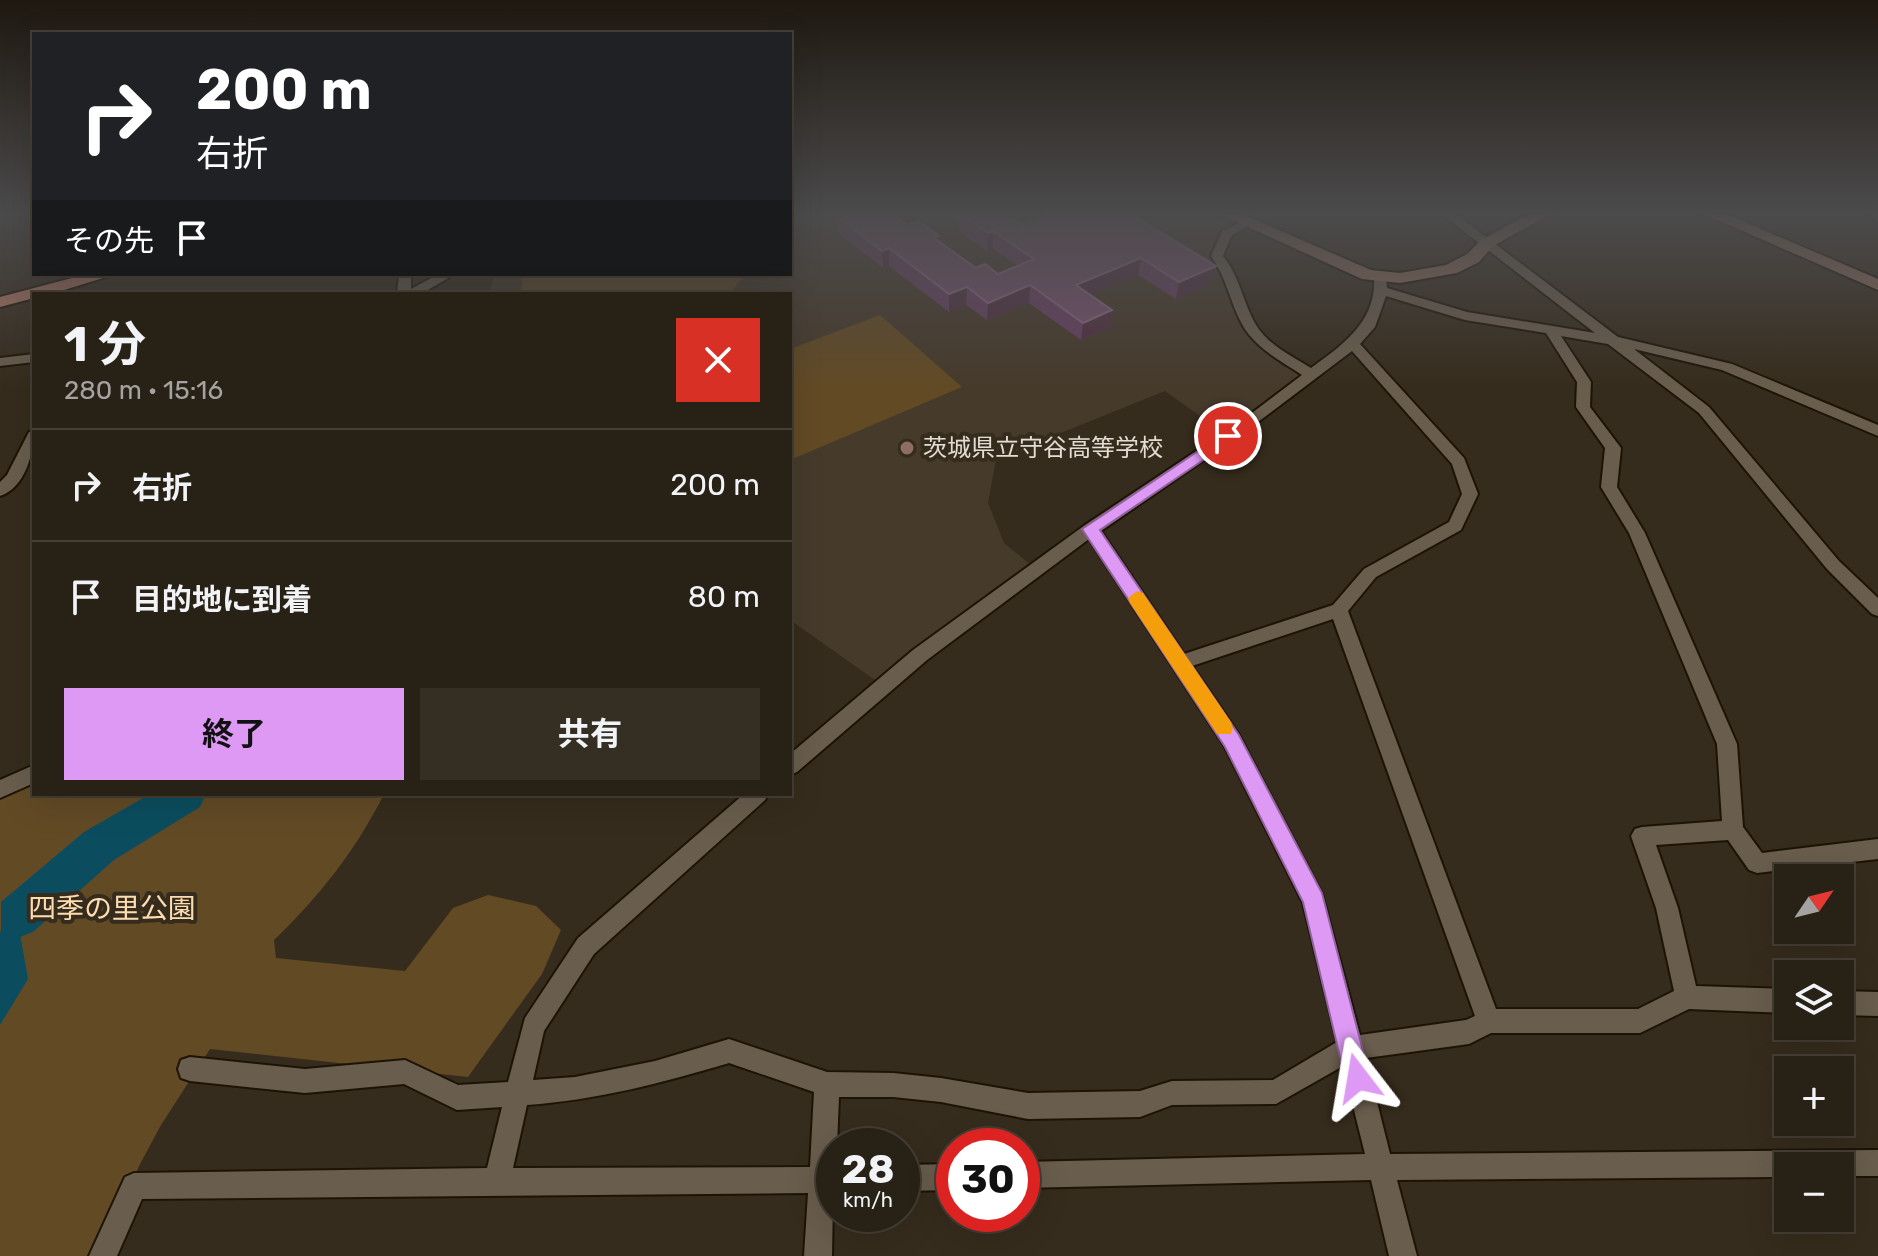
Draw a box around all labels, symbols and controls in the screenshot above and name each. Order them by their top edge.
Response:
text: 200 m [196,57,372,123]
icon: right [64,64,168,168]
text: 右折 [196,132,268,175]
icon: arrive [170,216,214,260]
text: その先 [64,223,154,259]
text: 1 分 [64,316,146,373]
button: close [676,318,760,402]
text: 280 m · 15:16 [64,375,223,406]
pin [1194,402,1262,470]
icon: arrive [1206,414,1250,458]
place label: 茨城県立守谷高等学校 [923,434,1163,462]
marker: 茨城県立守谷高等学校 [898,439,916,457]
icon: right [64,463,108,507]
text: 200 m [670,467,760,503]
text: 右折 [132,470,192,506]
icon: arrive [64,575,108,619]
text: 80 m [688,579,760,615]
text: 目的地に到着 [132,582,312,618]
button: 終了 [64,688,404,780]
button: 共有 [420,688,760,780]
north arrow [1774,864,1854,944]
map controls [1774,864,1854,1232]
park label: 四季の里公園 [28,892,196,925]
button: layers [1774,960,1854,1040]
position arrow [1316,1036,1400,1120]
button: + [1774,1056,1854,1136]
speed limit sign: 30 [936,1128,1040,1232]
text: 28 [841,1146,895,1193]
button: − [1774,1152,1854,1232]
text: km/h [843,1188,893,1212]

